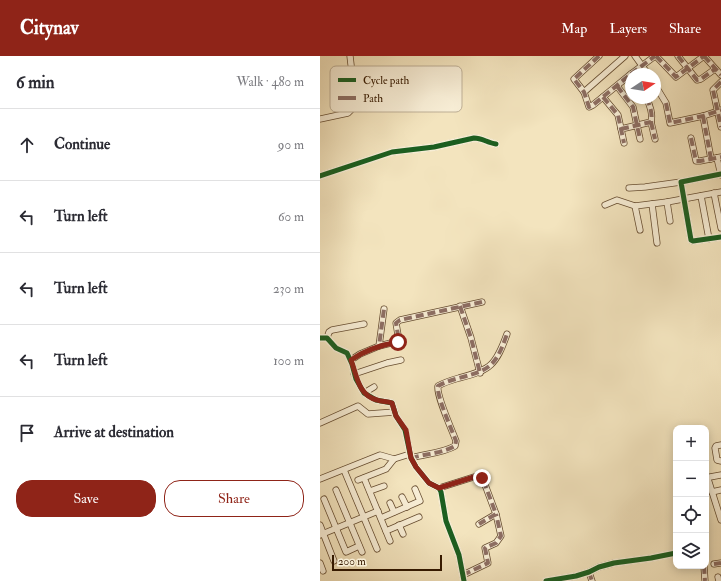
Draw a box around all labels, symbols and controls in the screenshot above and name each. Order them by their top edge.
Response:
text: Citynav [20,16,79,40]
text: Map [561,20,587,37]
text: Layers [609,20,647,37]
text: Share [669,20,701,37]
legend [330,66,462,112]
north arrow [625,68,661,104]
text: 6 min [16,72,55,93]
text: Walk · 480 m [236,74,304,90]
text: Cycle path [363,74,409,88]
text: Path [363,92,383,105]
icon: ahead [16,134,38,156]
text: Continue [54,135,110,154]
text: 90 m [278,137,304,153]
icon: left [16,206,38,228]
text: Turn left [54,207,108,226]
text: 60 m [278,209,304,225]
icon: left [16,278,38,300]
text: Turn left [54,279,108,298]
text: 230 m [273,281,304,297]
route start [389,333,407,351]
icon: left [16,350,38,372]
text: Turn left [54,351,108,370]
text: 100 m [273,353,304,369]
icon: arrive [16,422,38,444]
text: Arrive at destination [54,423,174,442]
map controls [673,425,709,569]
button: + [673,425,709,461]
button: − [673,461,709,497]
route end [473,469,491,487]
button: Save [16,480,156,517]
button: Share [164,480,304,517]
button: locate [673,497,709,533]
button: layers [673,533,709,569]
scale bar [332,553,442,572]
text: 200 m [338,555,366,568]

